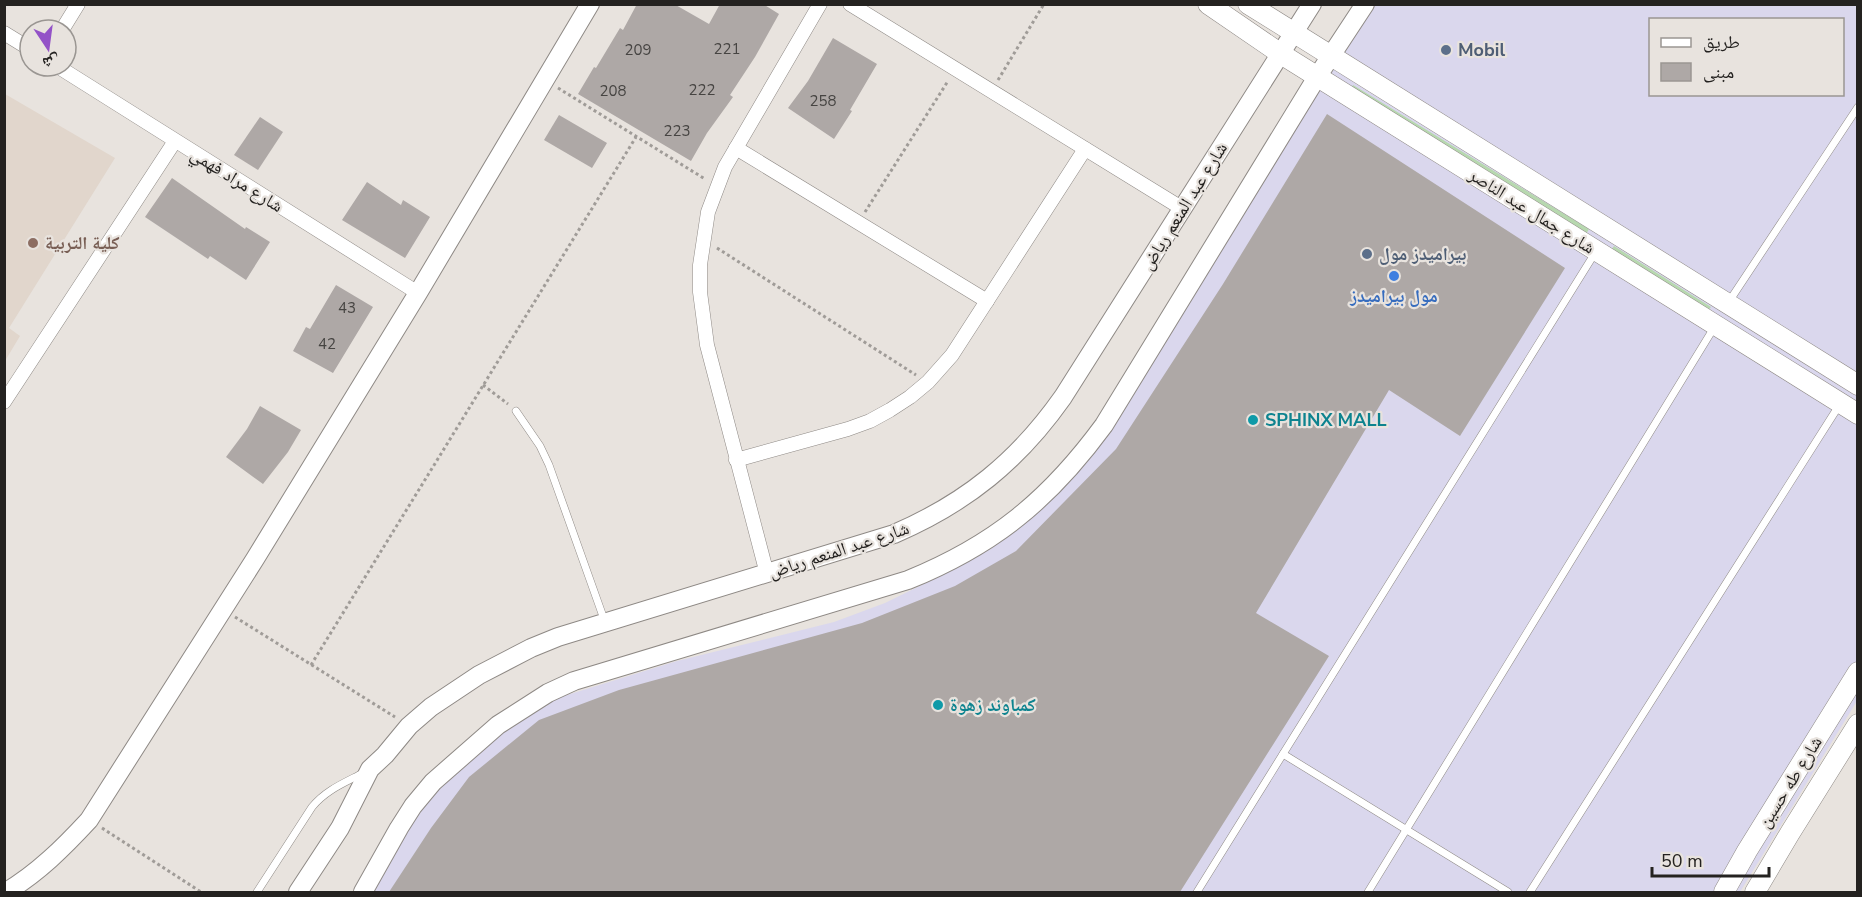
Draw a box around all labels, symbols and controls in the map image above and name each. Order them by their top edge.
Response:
north arrow [18,18,78,78]
legend [1649,18,1844,96]
text: طريق [1703,30,1740,54]
place label: Mobil [1458,38,1505,62]
house number: 221 [713,39,741,59]
house number: 209 [624,40,652,60]
marker: Mobil [1439,43,1453,57]
text: ش [40,49,62,74]
text: مبنى [1703,60,1734,84]
house number: 222 [688,80,716,100]
house number: 208 [599,81,627,101]
house number: 258 [809,91,837,111]
house number: 223 [663,121,691,141]
street label: شارع عبد المنعم رياض [1135,138,1233,274]
street label: شارع مراد فهمي [185,142,288,220]
street label: شارع جمال عبد الناصر [1464,162,1600,259]
place label: كلية التربية [45,231,120,255]
marker: كلية التربية [26,236,40,250]
place label: بيراميدز مول [1379,242,1466,266]
marker: بيراميدز مول [1360,247,1374,261]
marker: مول بيراميدز [1387,269,1401,283]
place label: مول بيراميدز [1349,284,1438,308]
house number: 43 [338,298,356,318]
house number: 42 [318,334,336,354]
place label: SPHINX MALL [1265,408,1387,432]
marker: SPHINX MALL [1246,413,1260,427]
street label: شارع عبد المنعم رياض [766,516,912,584]
place label: كمباوند زهوة [950,693,1036,717]
marker: كمباوند زهوة [931,698,945,712]
street label: شارع طه حسين [1752,732,1828,832]
scale bar [1652,840,1769,878]
text: 50 m [1661,849,1703,873]

